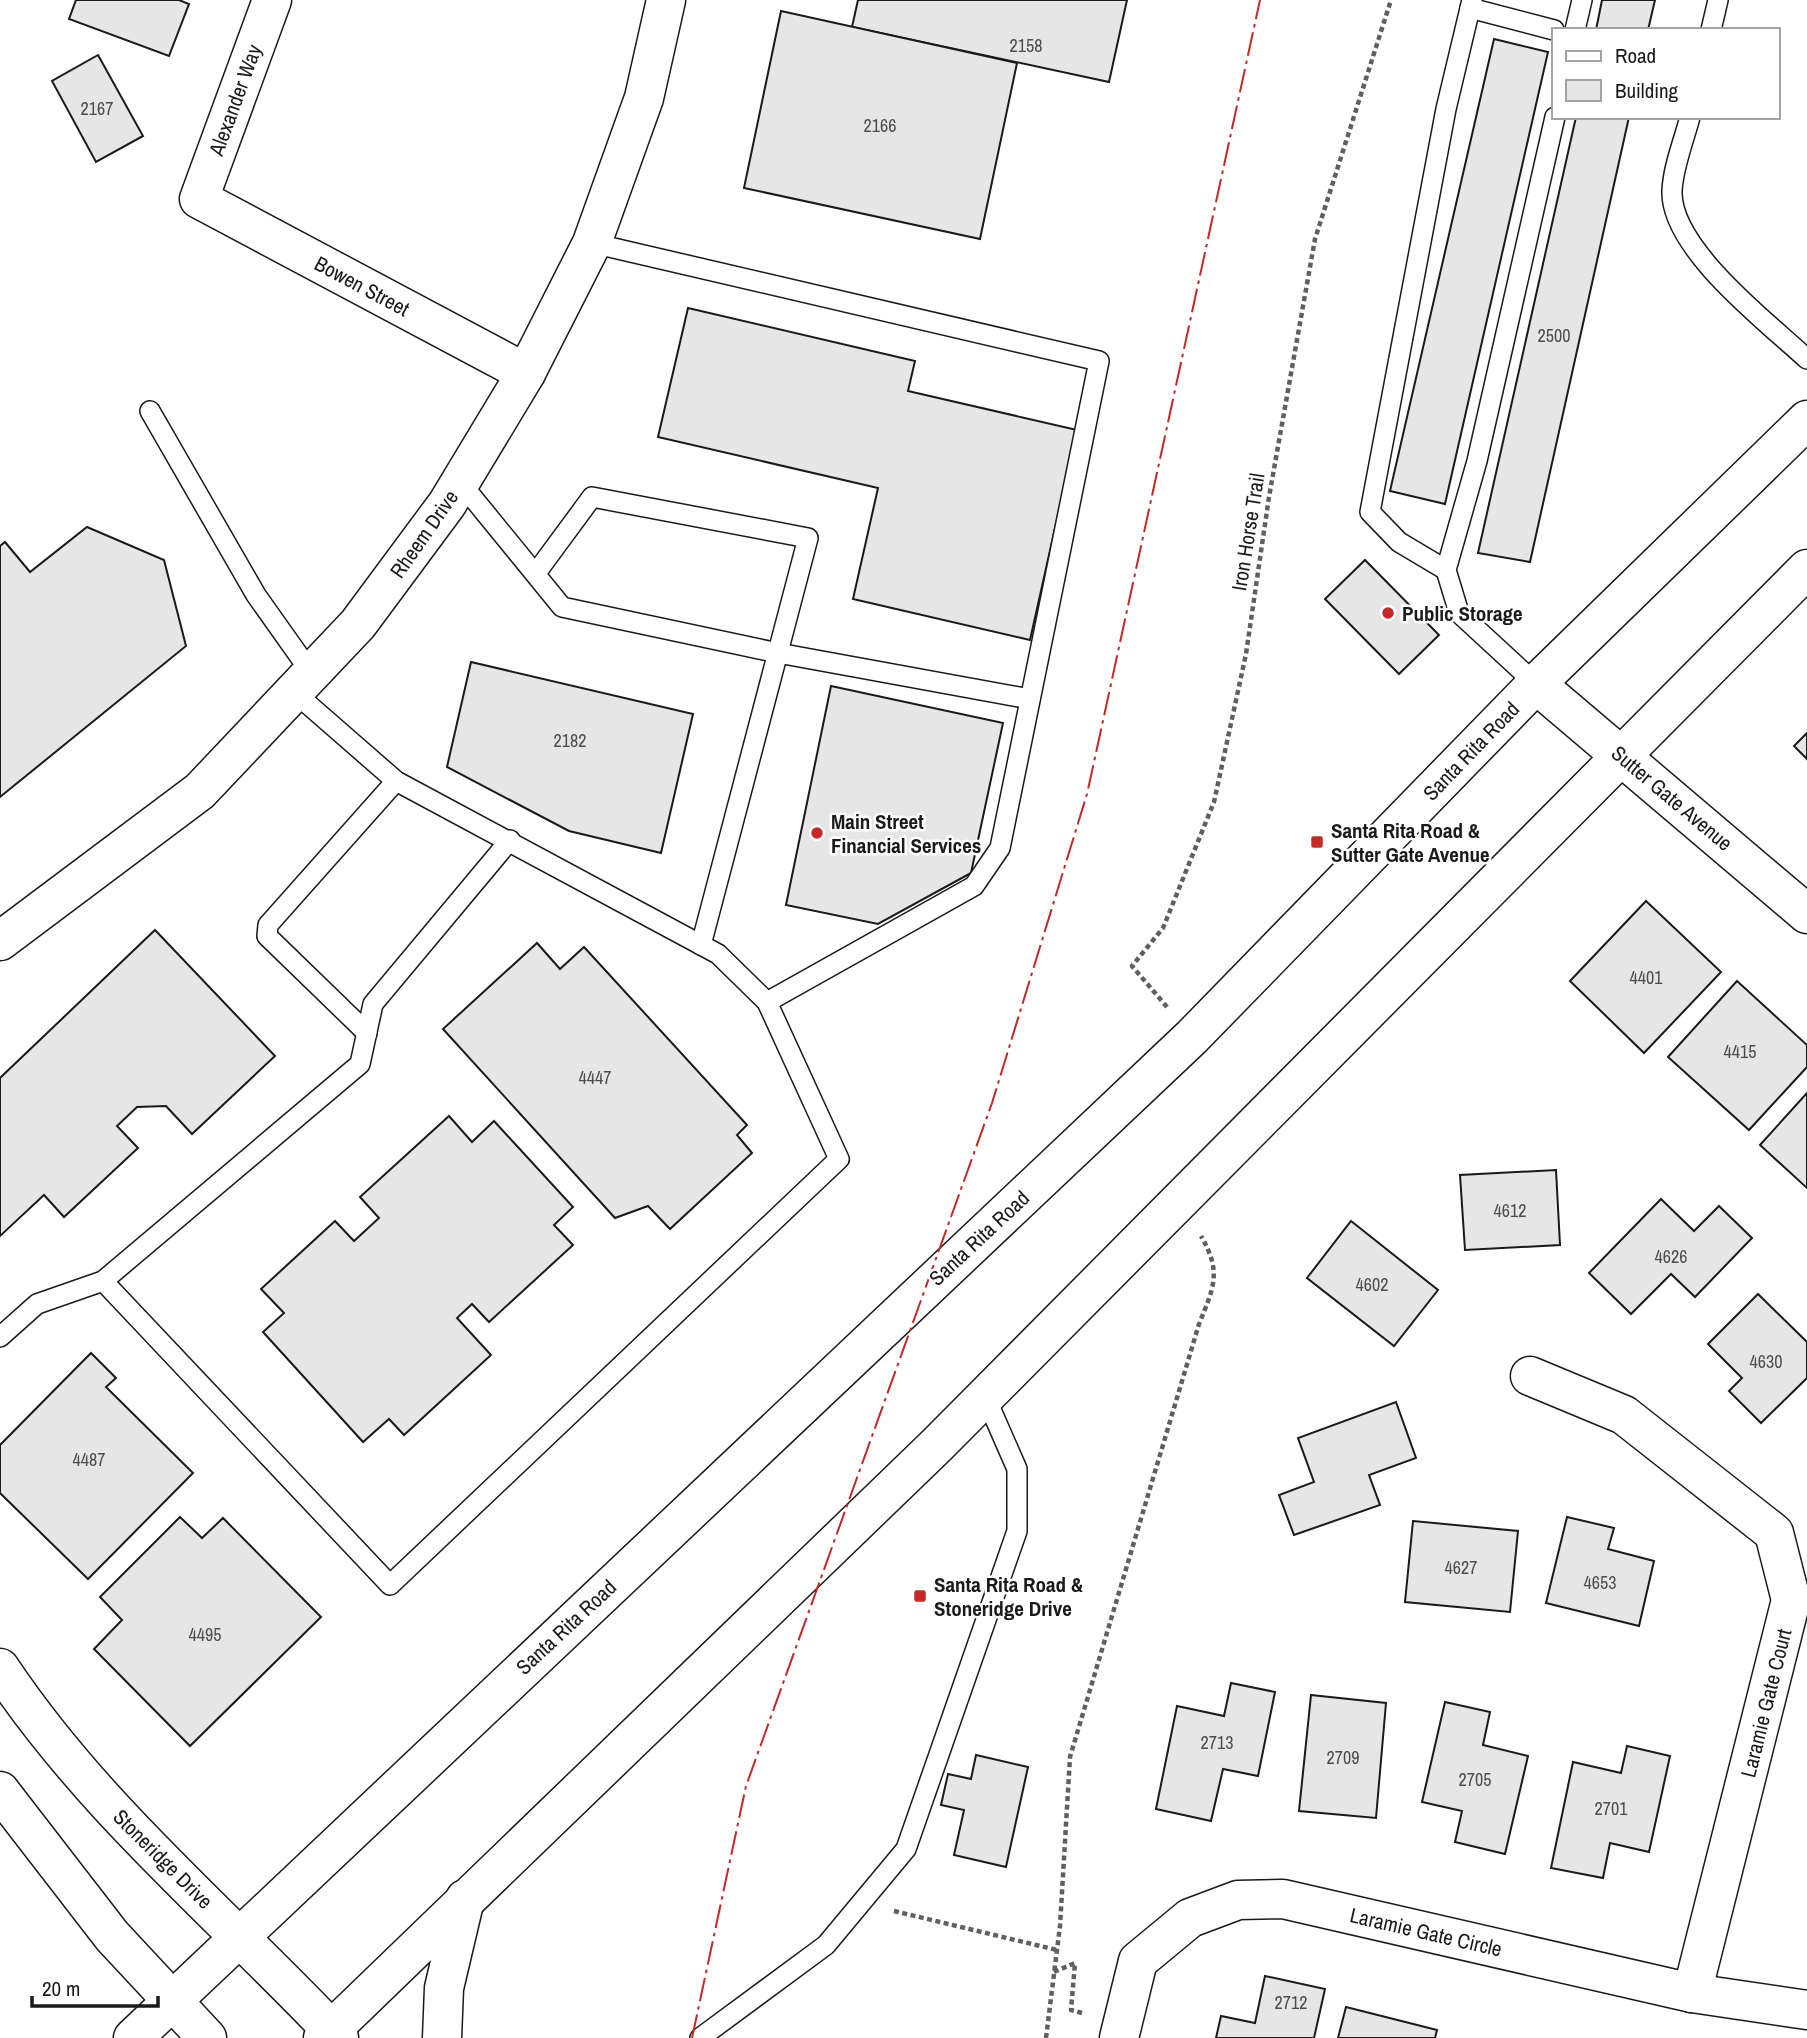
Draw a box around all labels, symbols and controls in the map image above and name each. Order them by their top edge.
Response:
legend [1552,28,1779,119]
house number: 2158 [1010,33,1042,58]
street label: Alexander Way [201,40,269,160]
text: Road [1615,41,1656,70]
text: Building [1615,76,1679,105]
house number: 2167 [81,96,113,121]
house number: 2166 [864,113,896,138]
street label: Bowen Street [310,249,415,323]
house number: 2500 [1538,323,1570,348]
street label: Iron Horse Trail [1224,471,1272,593]
street label: Rheem Drive [383,484,465,584]
place label: Public Storage [1402,599,1523,628]
marker: Public Storage [1380,605,1396,621]
street label: Santa Rita Road [1416,695,1526,807]
house number: 2182 [554,728,586,753]
street label: Sutter Gate Avenue [1605,739,1739,857]
place label: Main Street Financial Services [831,807,981,860]
place label: Santa Rita Road & Sutter Gate Avenue [1331,816,1490,869]
marker: Main Street Financial Services [809,825,825,841]
marker: Santa Rita Road & Sutter Gate Avenue [1309,834,1325,850]
house number: 4401 [1630,965,1663,990]
house number: 4415 [1724,1039,1756,1064]
house number: 4447 [579,1065,611,1090]
street label: Santa Rita Road [923,1184,1035,1292]
house number: 4612 [1494,1198,1526,1223]
house number: 4626 [1655,1244,1687,1269]
house number: 4602 [1356,1272,1388,1297]
house number: 4630 [1750,1349,1782,1374]
house number: 4487 [73,1447,105,1472]
house number: 4627 [1445,1555,1477,1580]
place label: Santa Rita Road & Stoneridge Drive [934,1570,1084,1623]
house number: 4653 [1584,1570,1616,1595]
street label: Santa Rita Road [510,1573,622,1681]
marker: Santa Rita Road & Stoneridge Drive [912,1588,928,1604]
house number: 4495 [189,1622,221,1647]
street label: Laramie Gate Court [1734,1625,1799,1780]
house number: 2713 [1201,1730,1233,1755]
house number: 2709 [1327,1745,1359,1770]
house number: 2705 [1459,1767,1491,1792]
house number: 2701 [1595,1796,1628,1821]
street label: Stoneridge Drive [107,1803,219,1915]
street label: Laramie Gate Circle [1347,1900,1505,1964]
scale bar [32,1965,158,2009]
text: 20 m [42,1974,80,2003]
house number: 2712 [1275,1990,1307,2015]

